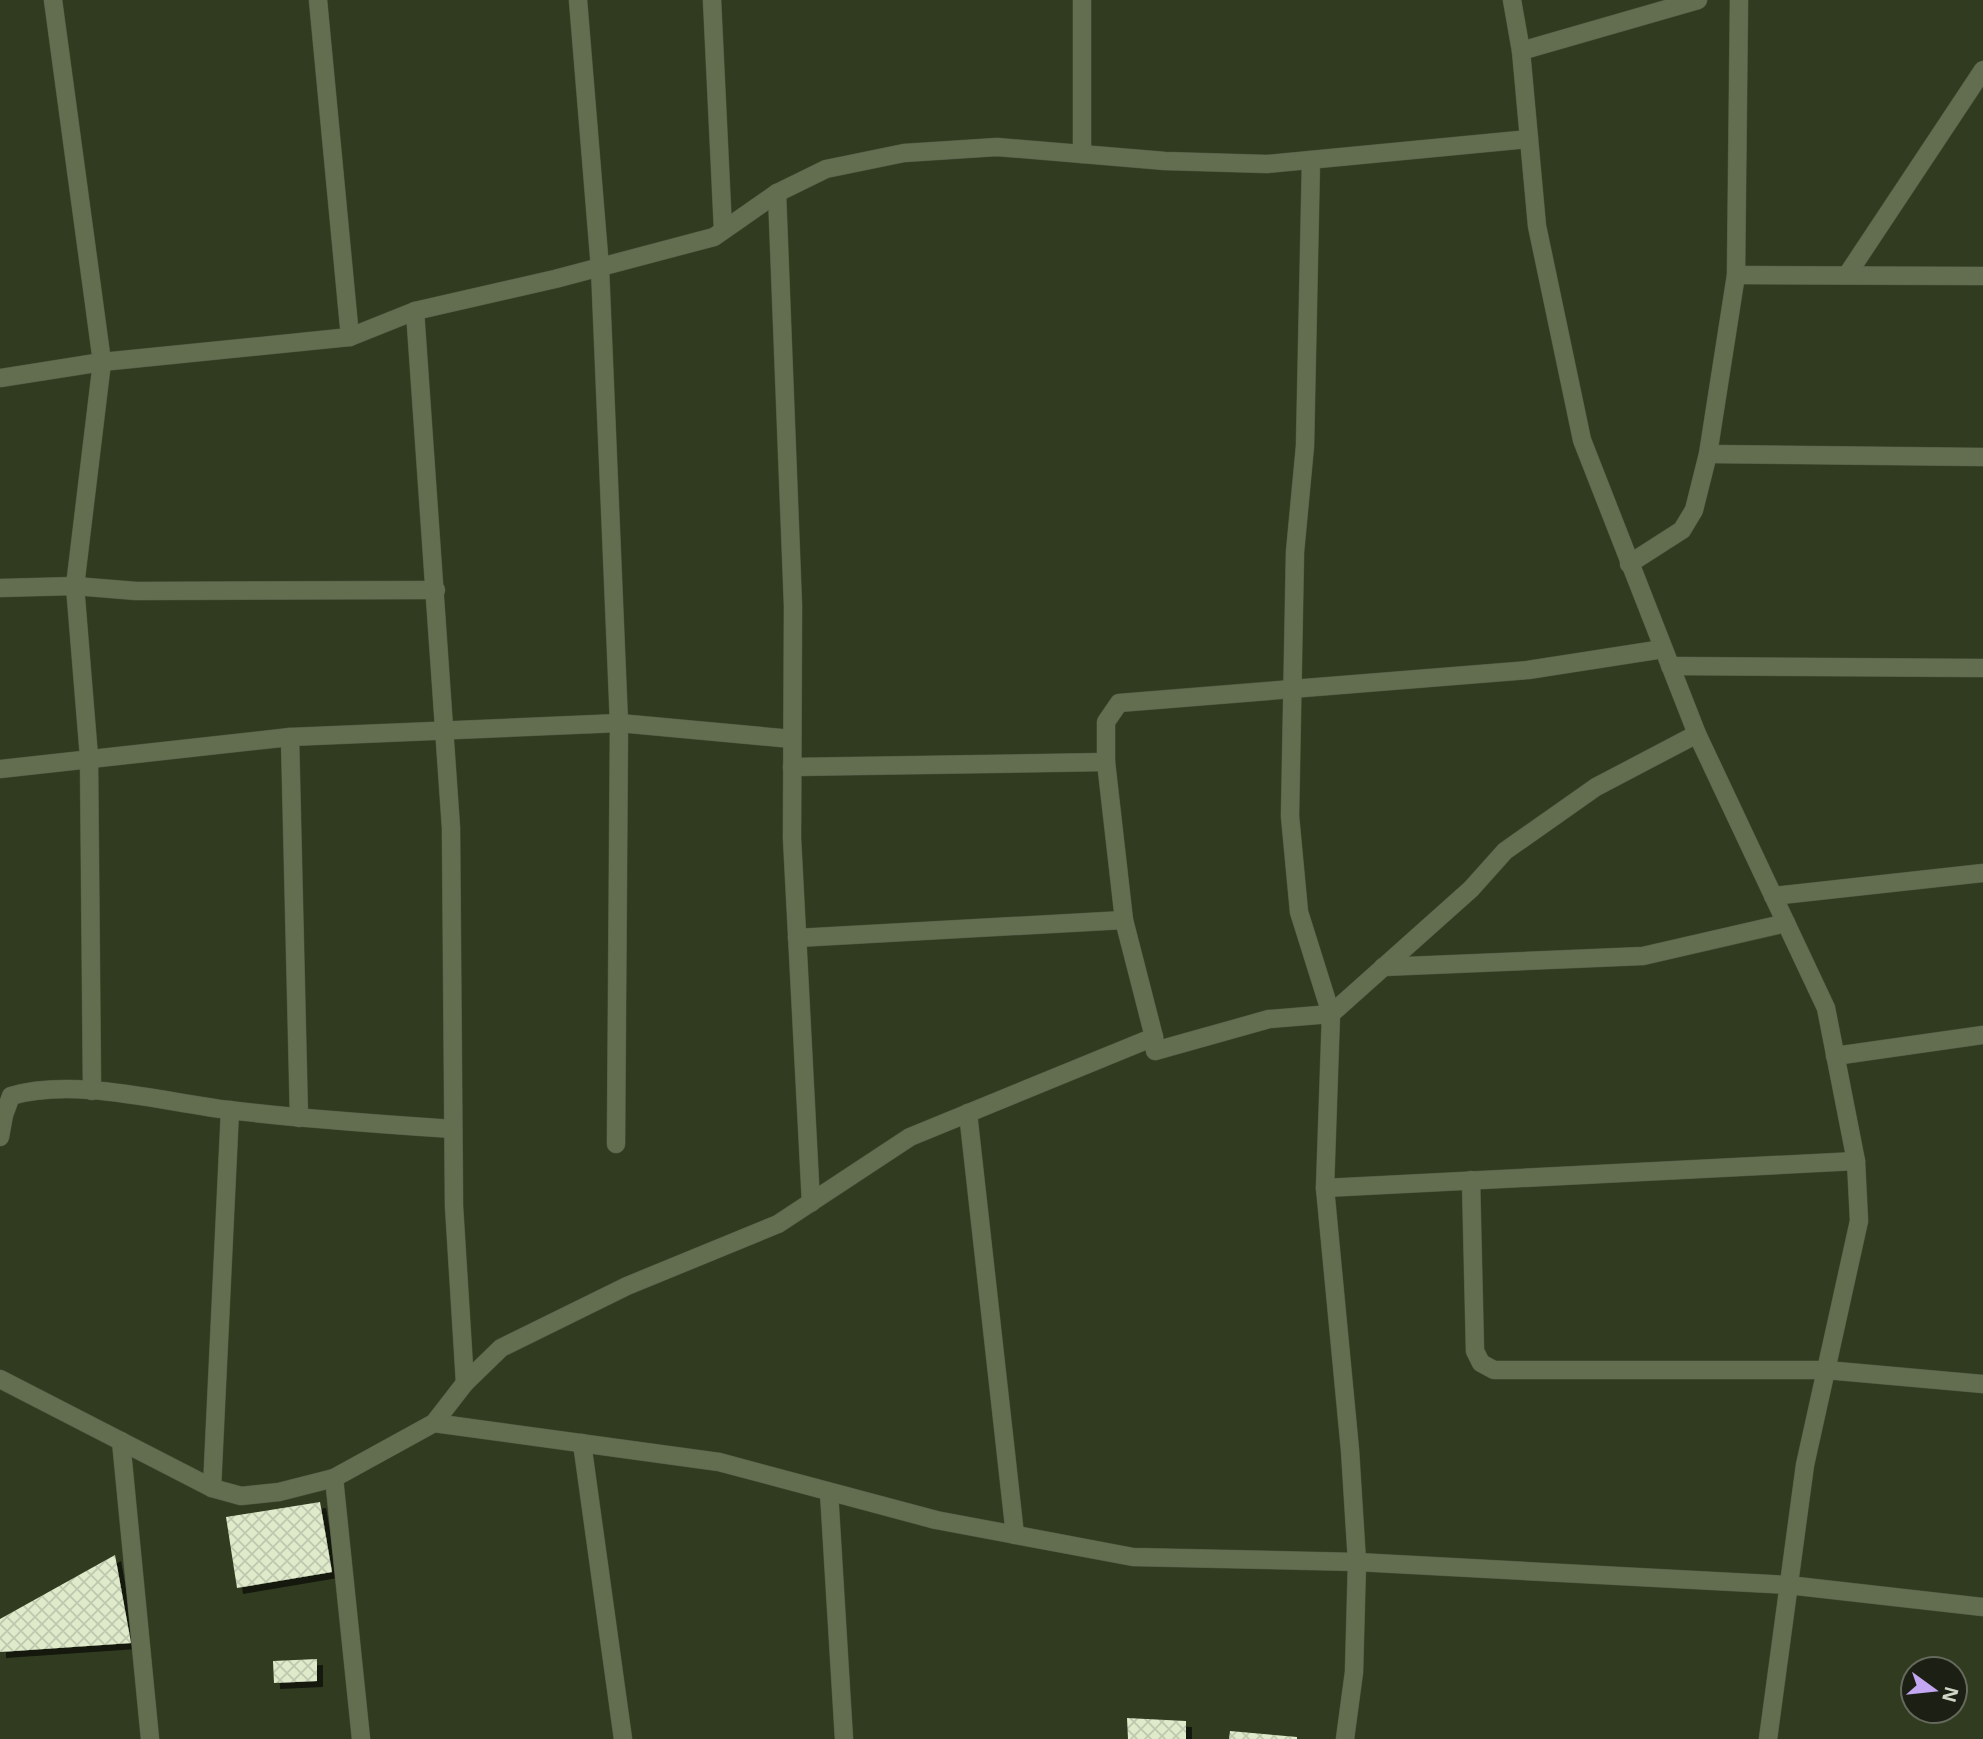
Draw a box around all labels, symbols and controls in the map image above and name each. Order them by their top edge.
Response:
north arrow [1899,1655,1969,1725]
text: N [1936,1684,1965,1705]

